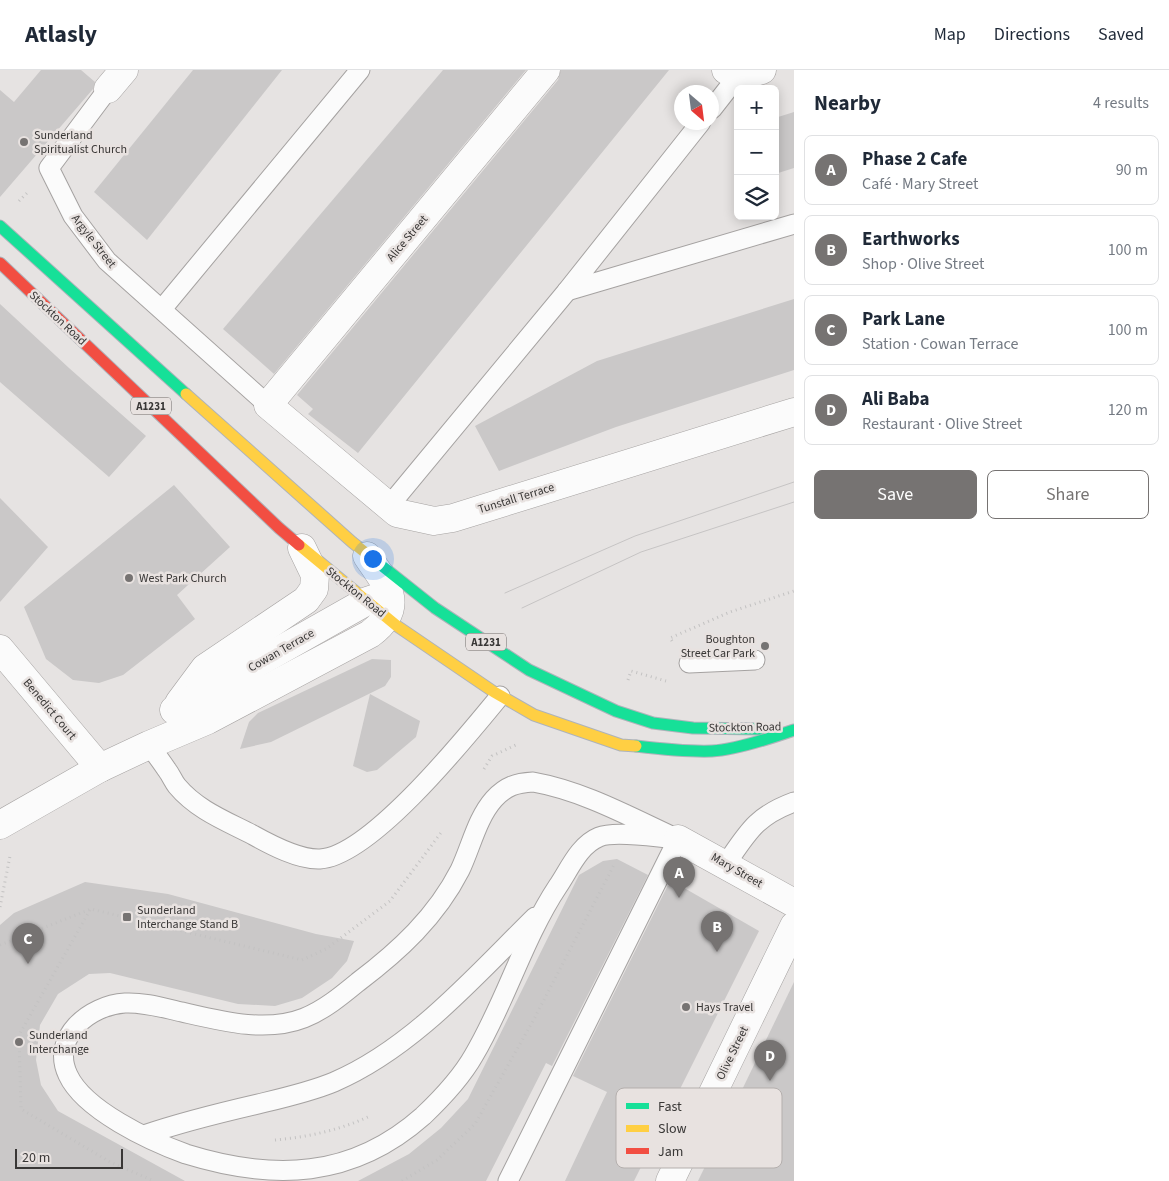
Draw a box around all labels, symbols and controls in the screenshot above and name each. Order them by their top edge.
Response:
text: Atlasly [25,17,97,52]
text: Map [934,22,966,47]
text: Directions [994,22,1070,47]
text: Saved [1098,22,1144,47]
north arrow [674,85,719,130]
map controls [734,85,779,220]
button: + [734,85,779,130]
text: Nearby [814,88,881,118]
text: 4 results [1093,92,1149,114]
place label: Sunderland Spiritualist Church [34,127,127,158]
button: − [734,130,779,175]
marker: Sunderland Spiritualist Church [18,136,30,148]
text: Phase 2 Cafe [862,146,967,173]
text: A [826,159,836,181]
text: 90 m [1116,159,1148,181]
text: Café · Mary Street [862,173,978,195]
button: layers [734,175,779,220]
street label: Argyle Street [67,211,120,272]
street label: Alice Street [383,211,432,265]
text: Earthworks [862,226,960,253]
text: B [826,239,836,261]
text: 100 m [1108,239,1148,261]
text: Shop · Olive Street [862,253,984,275]
street label: Stockton Road [25,287,90,349]
text: Park Lane [862,306,945,333]
text: C [826,319,836,341]
text: 100 m [1108,319,1148,341]
text: Station · Cowan Terrace [862,333,1018,355]
text: Ali Baba [862,386,930,413]
road number: A1231 [131,398,171,414]
text: D [826,399,836,421]
text: 120 m [1108,399,1148,421]
text: Restaurant · Olive Street [862,413,1022,435]
button: Save [814,470,977,519]
button: Share [987,470,1149,519]
street label: Tunstall Terrace [476,479,556,518]
your location [360,546,386,572]
street label: Stockton Road [322,563,389,622]
place label: West Park Church [139,570,226,587]
marker: West Park Church [123,572,135,584]
street label: Cowan Terrace [245,625,317,676]
place label: Boughton Street Car Park [681,631,755,662]
road number: A1231 [466,634,506,650]
marker: Boughton Street Car Park [759,640,771,652]
street label: Benedict Court [19,675,80,744]
street label: Stockton Road [708,718,782,737]
street label: Mary Street [708,849,766,892]
pin: A [663,857,695,898]
place label: Sunderland Interchange Stand B [137,902,238,933]
marker: Sunderland Interchange Stand B [121,911,133,923]
pin: B [701,911,733,952]
pin: C [12,923,44,964]
place label: Hays Travel [696,999,753,1016]
marker: Hays Travel [680,1001,692,1013]
street label: Olive Street [712,1023,753,1083]
place label: Sunderland Interchange [29,1027,89,1058]
marker: Sunderland Interchange [13,1036,25,1048]
pin: D [754,1040,786,1081]
legend [616,1088,782,1168]
text: Fast [658,1097,682,1117]
text: Slow [658,1119,687,1139]
text: Jam [658,1142,683,1162]
scale bar [15,1146,122,1169]
text: 20 m [22,1148,50,1168]

